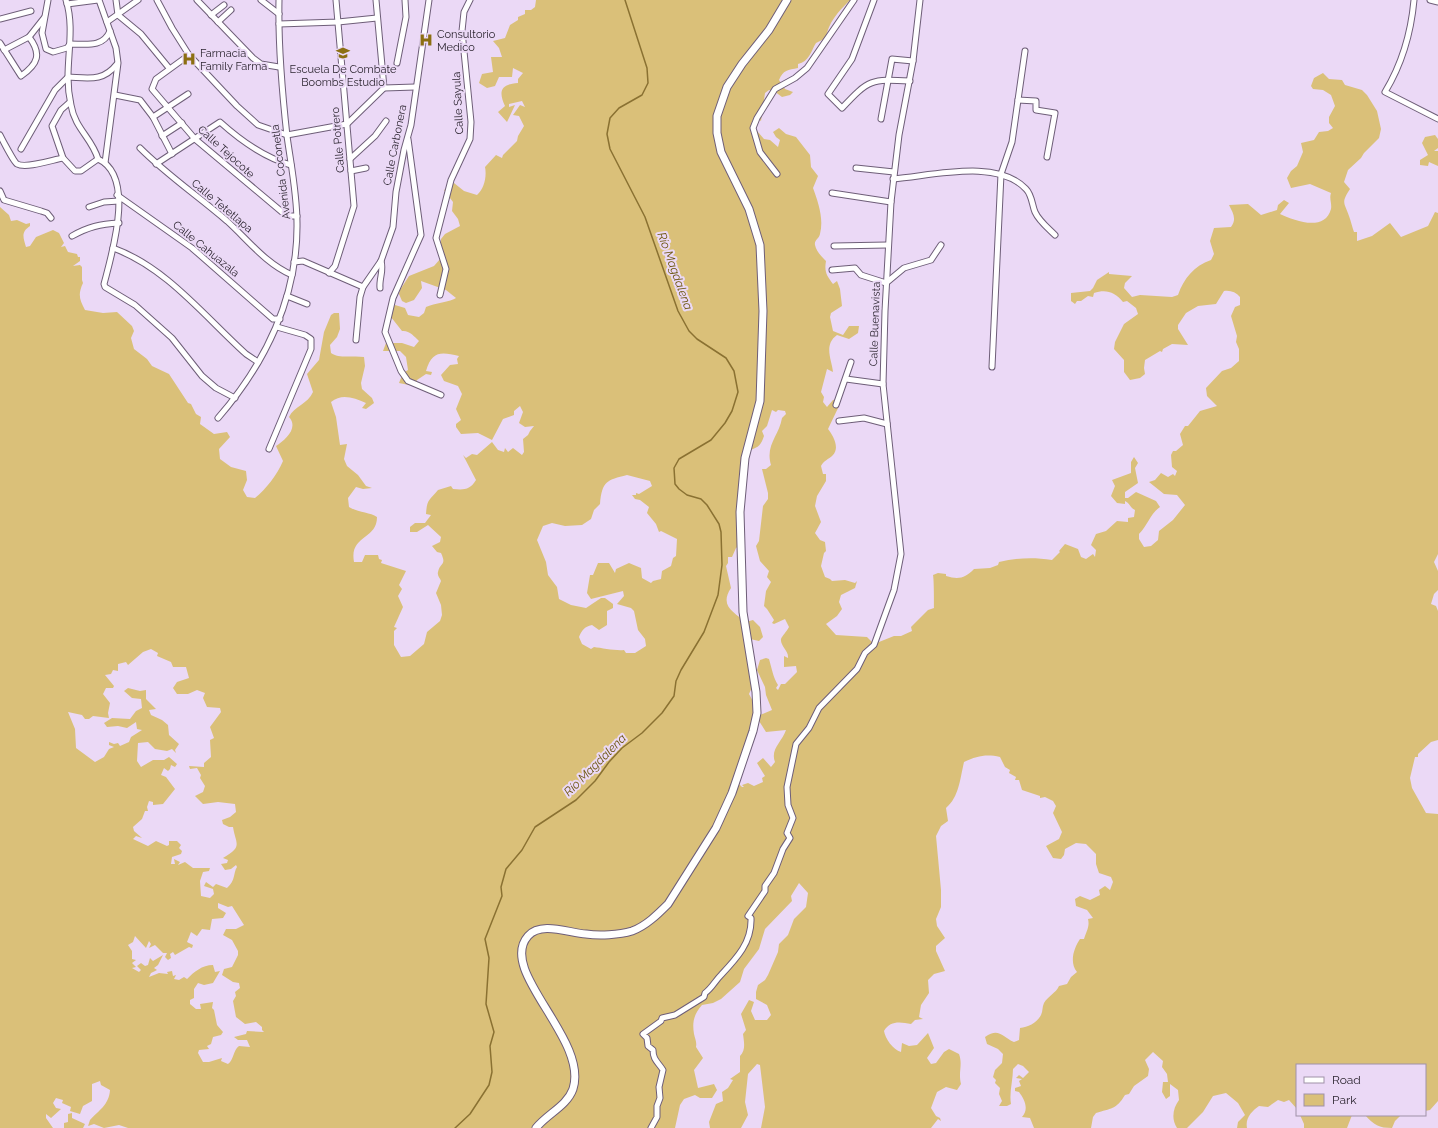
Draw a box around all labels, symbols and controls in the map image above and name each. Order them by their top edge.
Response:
place label: Consultorio Medico [437,28,496,54]
hospital icon: Consultorio Medico [418,32,434,48]
school or university icon: Escuela De Combate Boombs Estudio [335,45,351,61]
place label: Farmacia Family Farma [200,47,267,73]
hospital icon: Farmacia Family Farma [181,51,197,67]
place label: Escuela De Combate Boombs Estudio [290,63,397,89]
street label: Calle Sayula [450,71,466,135]
street label: Calle Carbonera [381,103,409,187]
street label: Calle Potrero [329,106,347,173]
street label: Calle Tejocote [195,123,257,181]
street label: Avenida Coconetla [269,124,293,220]
street label: Calle Tetetlapa [189,177,255,235]
street label: Calle Cahuazala [170,218,242,280]
water label: Río Magdalena [654,230,696,312]
street label: Calle Buenavista [867,282,883,366]
water label: Río Magdalena [561,731,629,799]
legend [1296,1064,1426,1116]
text: Road [1332,1073,1361,1087]
text: Park [1332,1093,1357,1107]

